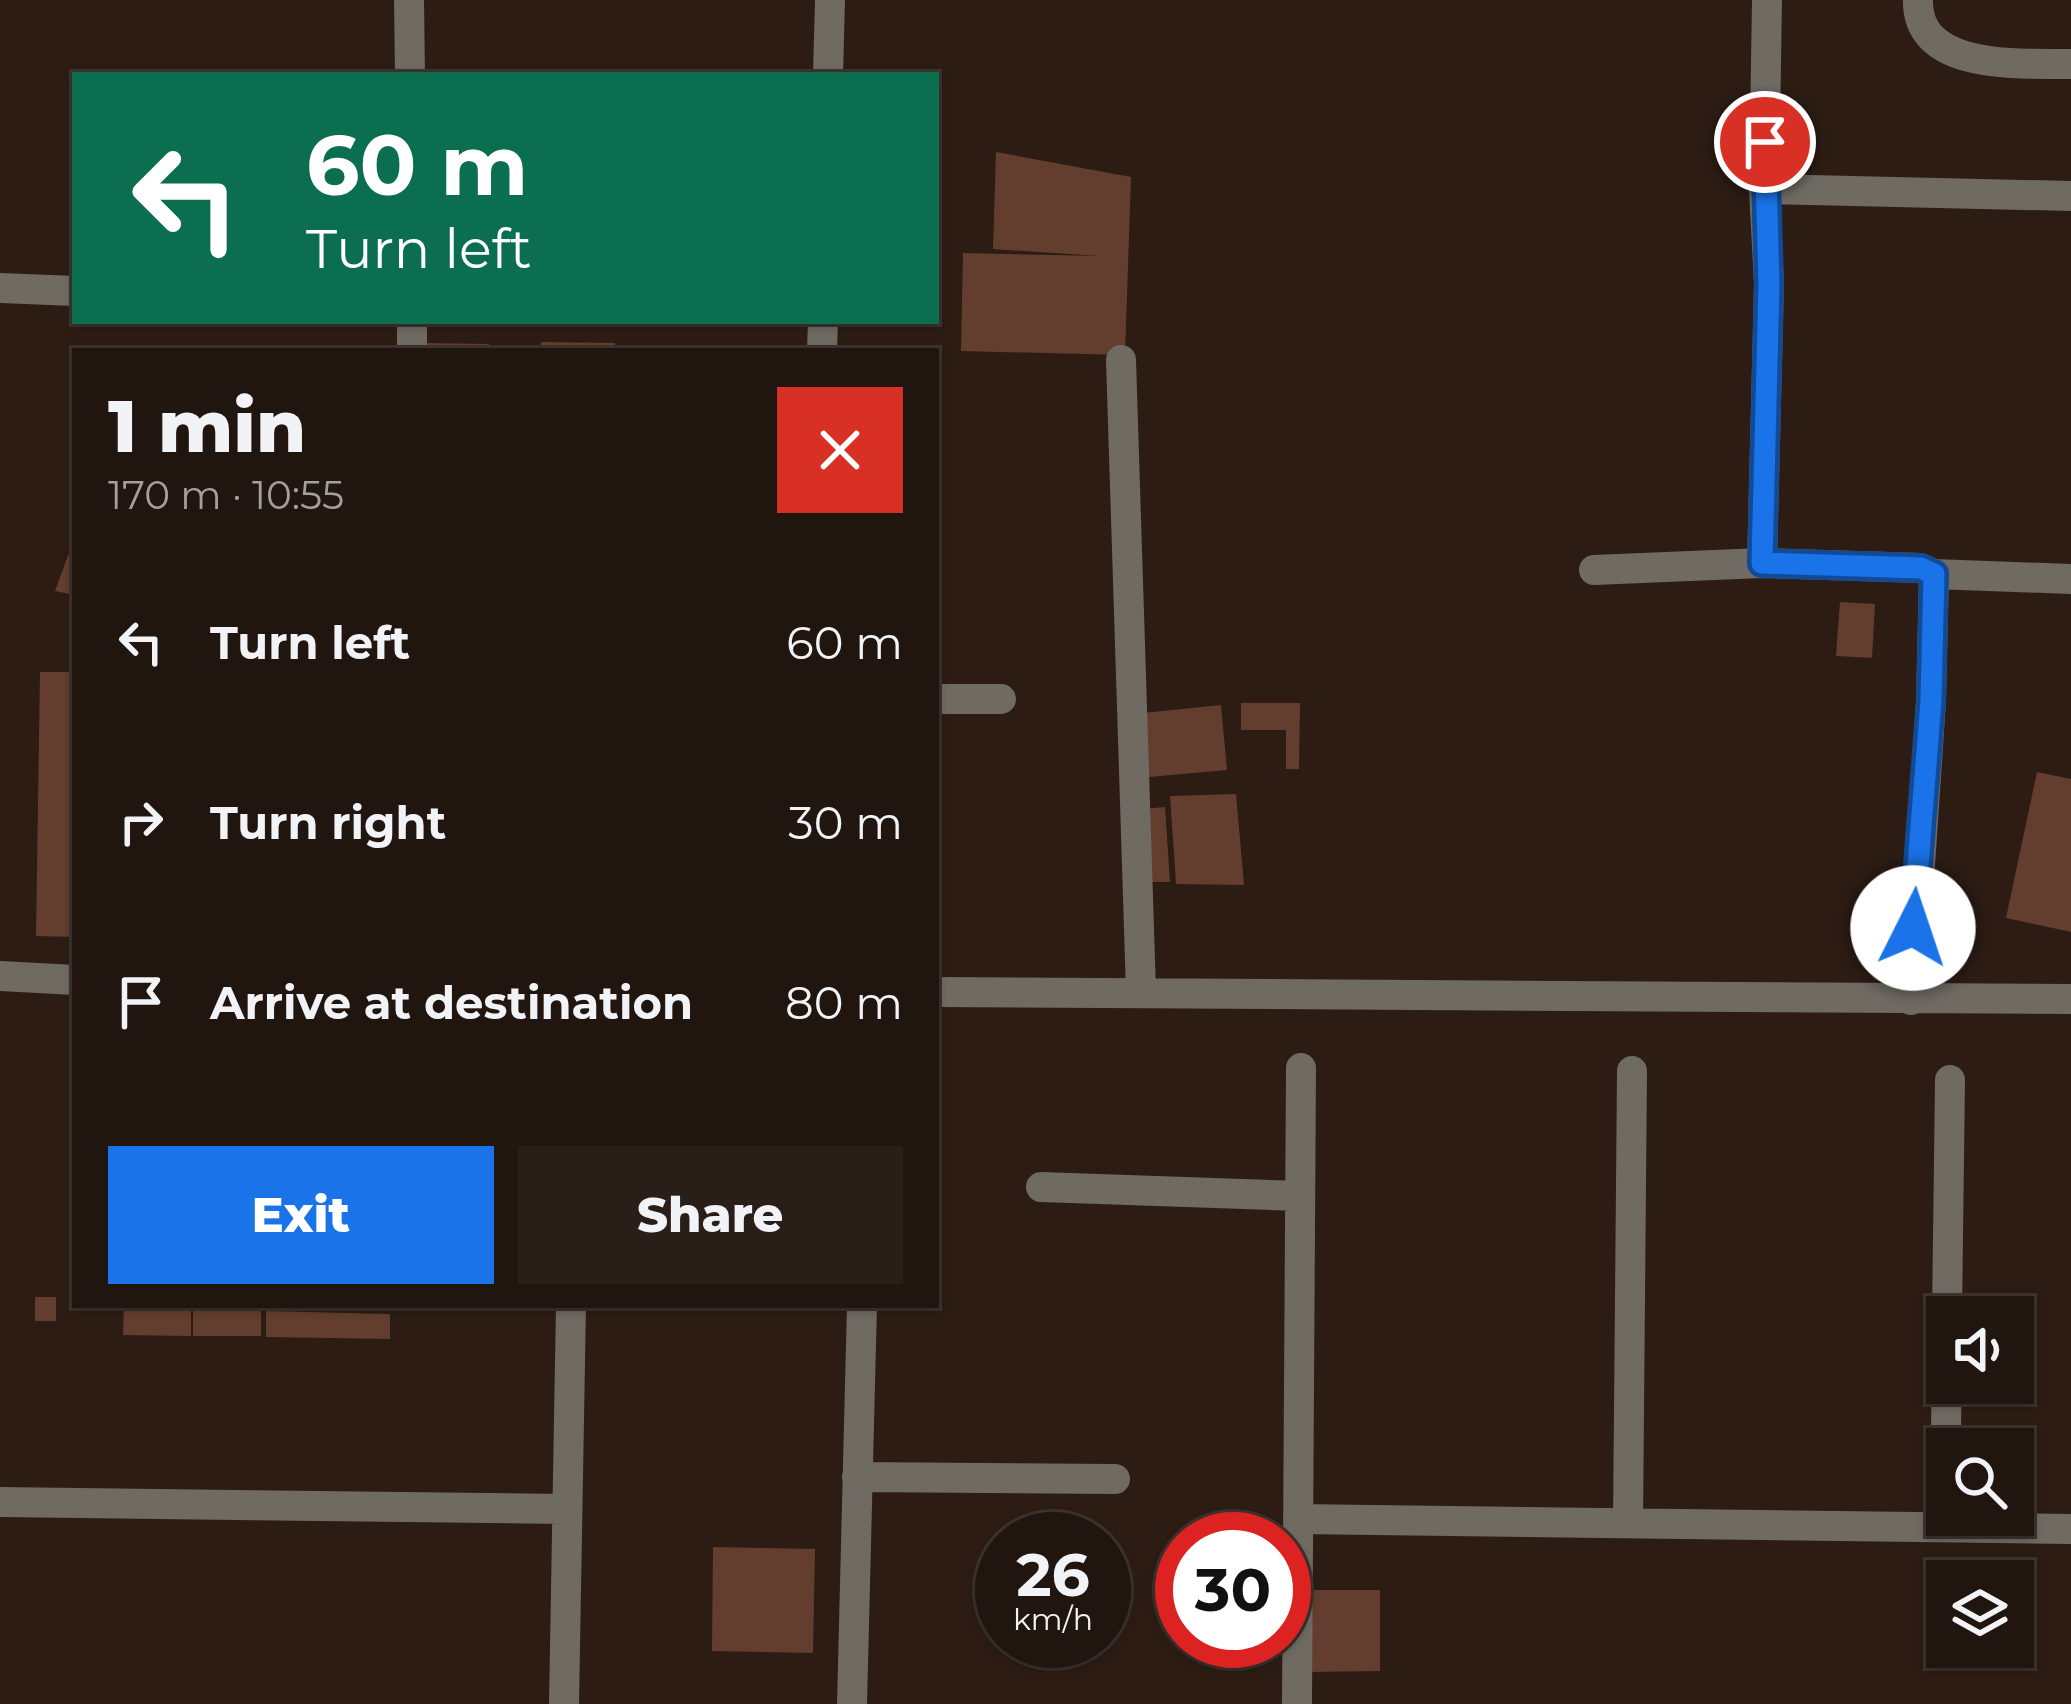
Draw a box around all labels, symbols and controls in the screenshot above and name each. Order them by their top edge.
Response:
pin [1714,91,1816,193]
icon: arrive [1732,109,1798,175]
text: 60 m [306,114,528,216]
icon: left [108,120,264,276]
text: Turn left [306,216,532,282]
text: 1 min [108,382,306,470]
button: close [777,387,903,513]
text: 170 m · 10:55 [108,471,344,519]
icon: left [108,609,174,675]
text: Turn left [210,615,410,670]
text: 60 m [786,615,903,670]
icon: right [108,789,174,855]
text: Turn right [210,795,446,850]
text: 30 m [788,795,903,850]
position arrow [1850,865,1976,991]
icon: arrive [108,969,174,1035]
text: Arrive at destination [210,975,693,1030]
text: 80 m [785,975,903,1030]
button: Exit [108,1146,494,1284]
button: Share [518,1146,903,1284]
map controls [1926,1296,2034,1668]
button: sound [1926,1296,2034,1404]
button: search [1926,1428,2034,1536]
speed limit sign: 30 [1155,1512,1311,1668]
text: 26 [1016,1538,1090,1611]
button: layers [1926,1560,2034,1668]
text: km/h [1013,1601,1093,1638]

